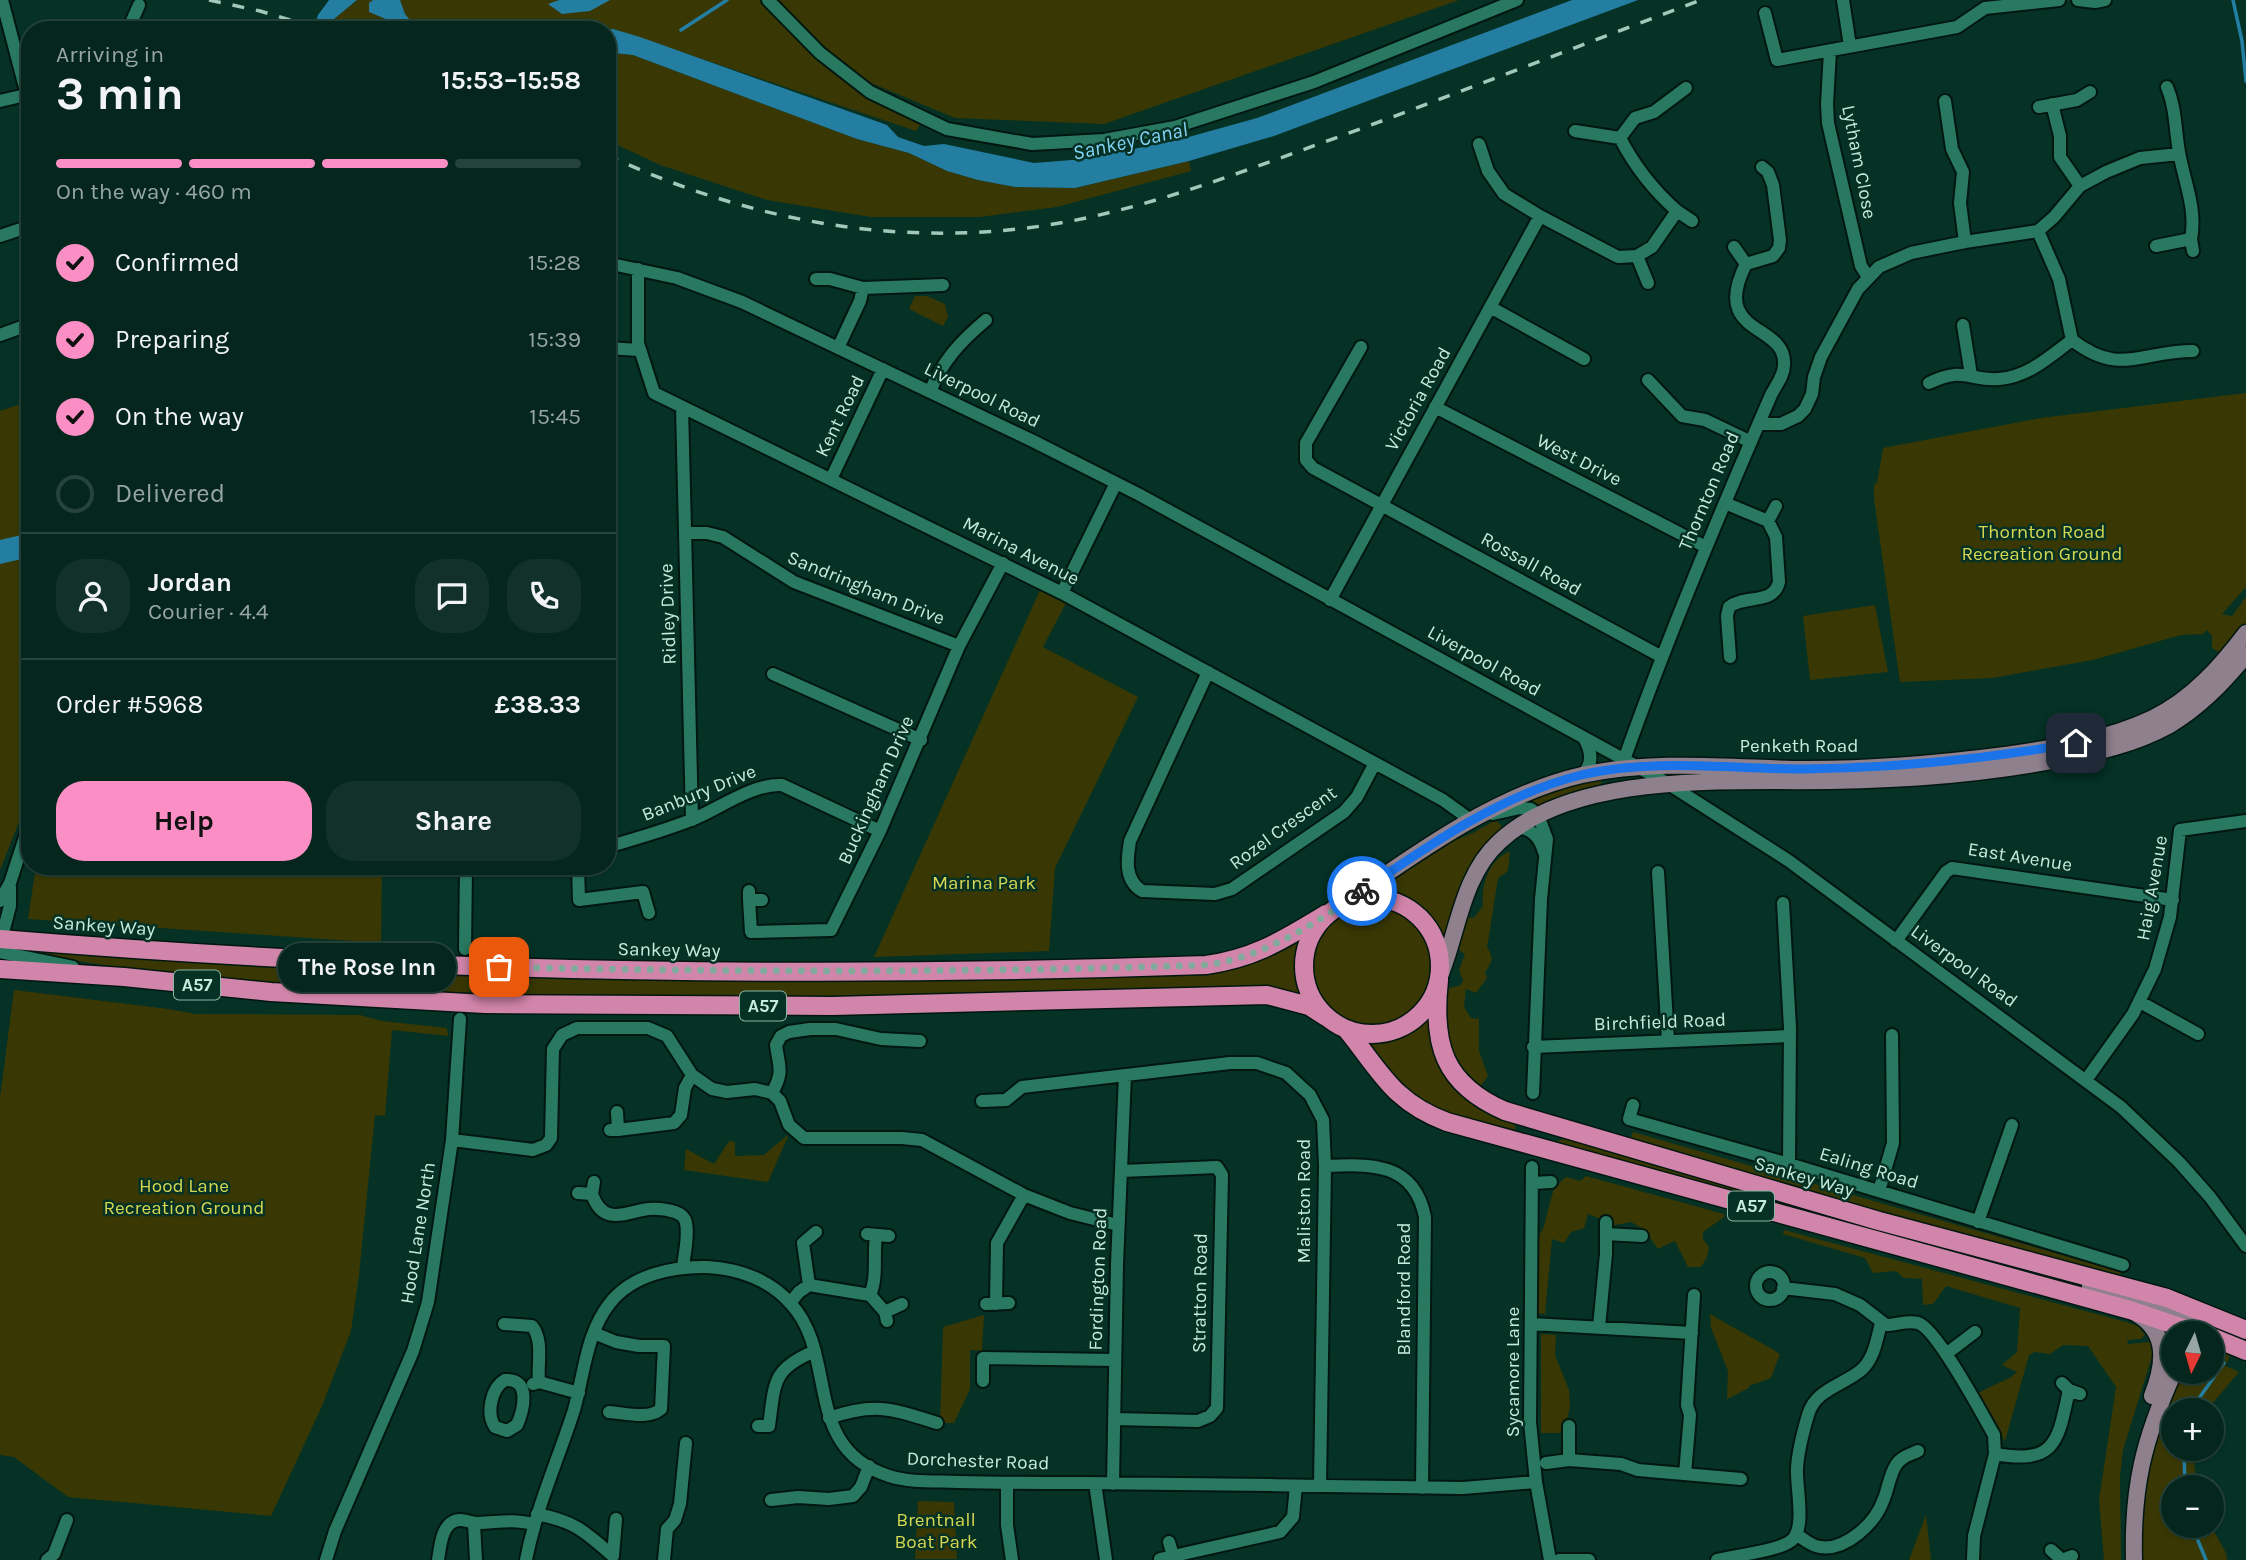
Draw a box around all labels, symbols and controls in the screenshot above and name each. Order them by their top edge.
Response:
text: Arriving in [56,41,164,68]
text: 15:53–15:58 [441,65,581,96]
text: 3 min [56,67,184,121]
street label: Lytham Close [1837,103,1881,221]
water label: Sankey Canal [1070,117,1190,165]
text: On the way · 460 m [56,178,252,205]
icon: check [56,244,94,282]
text: Confirmed [115,247,240,278]
text: 15:28 [528,249,581,276]
icon: check [56,321,94,359]
text: Preparing [115,324,229,355]
text: 15:39 [528,326,581,353]
street label: Victoria Road [1381,343,1455,455]
street label: Liverpool Road [920,357,1044,433]
street label: Kent Road [811,372,869,460]
icon: check [56,398,94,436]
text: On the way [115,401,244,432]
text: 15:45 [529,403,581,430]
street label: Thornton Road [1674,428,1744,554]
street label: West Drive [1533,429,1625,491]
text: Delivered [115,478,225,509]
street label: Marina Avenue [959,512,1083,590]
park label: Thornton Road Recreation Ground [1961,521,2123,565]
street label: Rossall Road [1477,527,1585,601]
street label: Sandringham Drive [784,546,948,630]
button: person [56,559,130,633]
button: chat [415,559,489,633]
button: phone [507,559,581,633]
street label: Ridley Drive [655,563,681,665]
text: Jordan [148,567,232,598]
text: Courier · 4.4 [148,598,269,625]
street label: Liverpool Road [1423,621,1545,701]
text: Order #5968 [56,689,203,720]
text: £38.33 [494,689,581,720]
street label: Buckingham Drive [833,712,919,868]
pin [2046,713,2106,773]
icon: home [2057,724,2095,762]
street label: Penketh Road [1739,735,1859,757]
street label: Banbury Drive [639,760,759,826]
button: Help [56,781,312,861]
button: Share [326,781,581,861]
street label: Rozel Crescent [1225,782,1341,874]
street label: Haig Avenue [2132,834,2172,942]
street label: East Avenue [1966,838,2074,876]
courier [1327,856,1397,926]
park label: Marina Park [932,872,1036,894]
icon: bike [1343,872,1381,910]
street label: Sankey Way [52,911,156,941]
street label: Liverpool Road [1906,920,2022,1012]
pin [469,937,529,997]
street label: Sankey Way [617,938,721,962]
callout: The Rose Inn [279,942,457,992]
icon: bag [480,948,518,986]
text: The Rose Inn [298,954,436,981]
road number: A57 [174,970,220,1000]
road number: A57 [740,992,786,1021]
street label: Birchfield Road [1593,1009,1727,1035]
street label: Maliston Road [1293,1139,1315,1263]
street label: Ealing Road [1817,1142,1921,1194]
street label: Sankey Way [1752,1152,1857,1202]
street label: Hood Lane North [396,1161,440,1305]
park label: Hood Lane Recreation Ground [103,1175,265,1219]
road number: A57 [1728,1191,1774,1220]
street label: Fordington Road [1085,1207,1111,1351]
street label: Blandford Road [1393,1222,1415,1356]
street label: Stratton Road [1188,1233,1212,1353]
street label: Sycamore Lane [1502,1307,1524,1437]
north arrow [2161,1321,2224,1384]
map controls [2161,1321,2224,1538]
button: + [2161,1398,2224,1461]
street label: Dorchester Road [906,1448,1050,1474]
button: − [2161,1475,2224,1538]
park label: Brentnall Boat Park [895,1509,978,1553]

